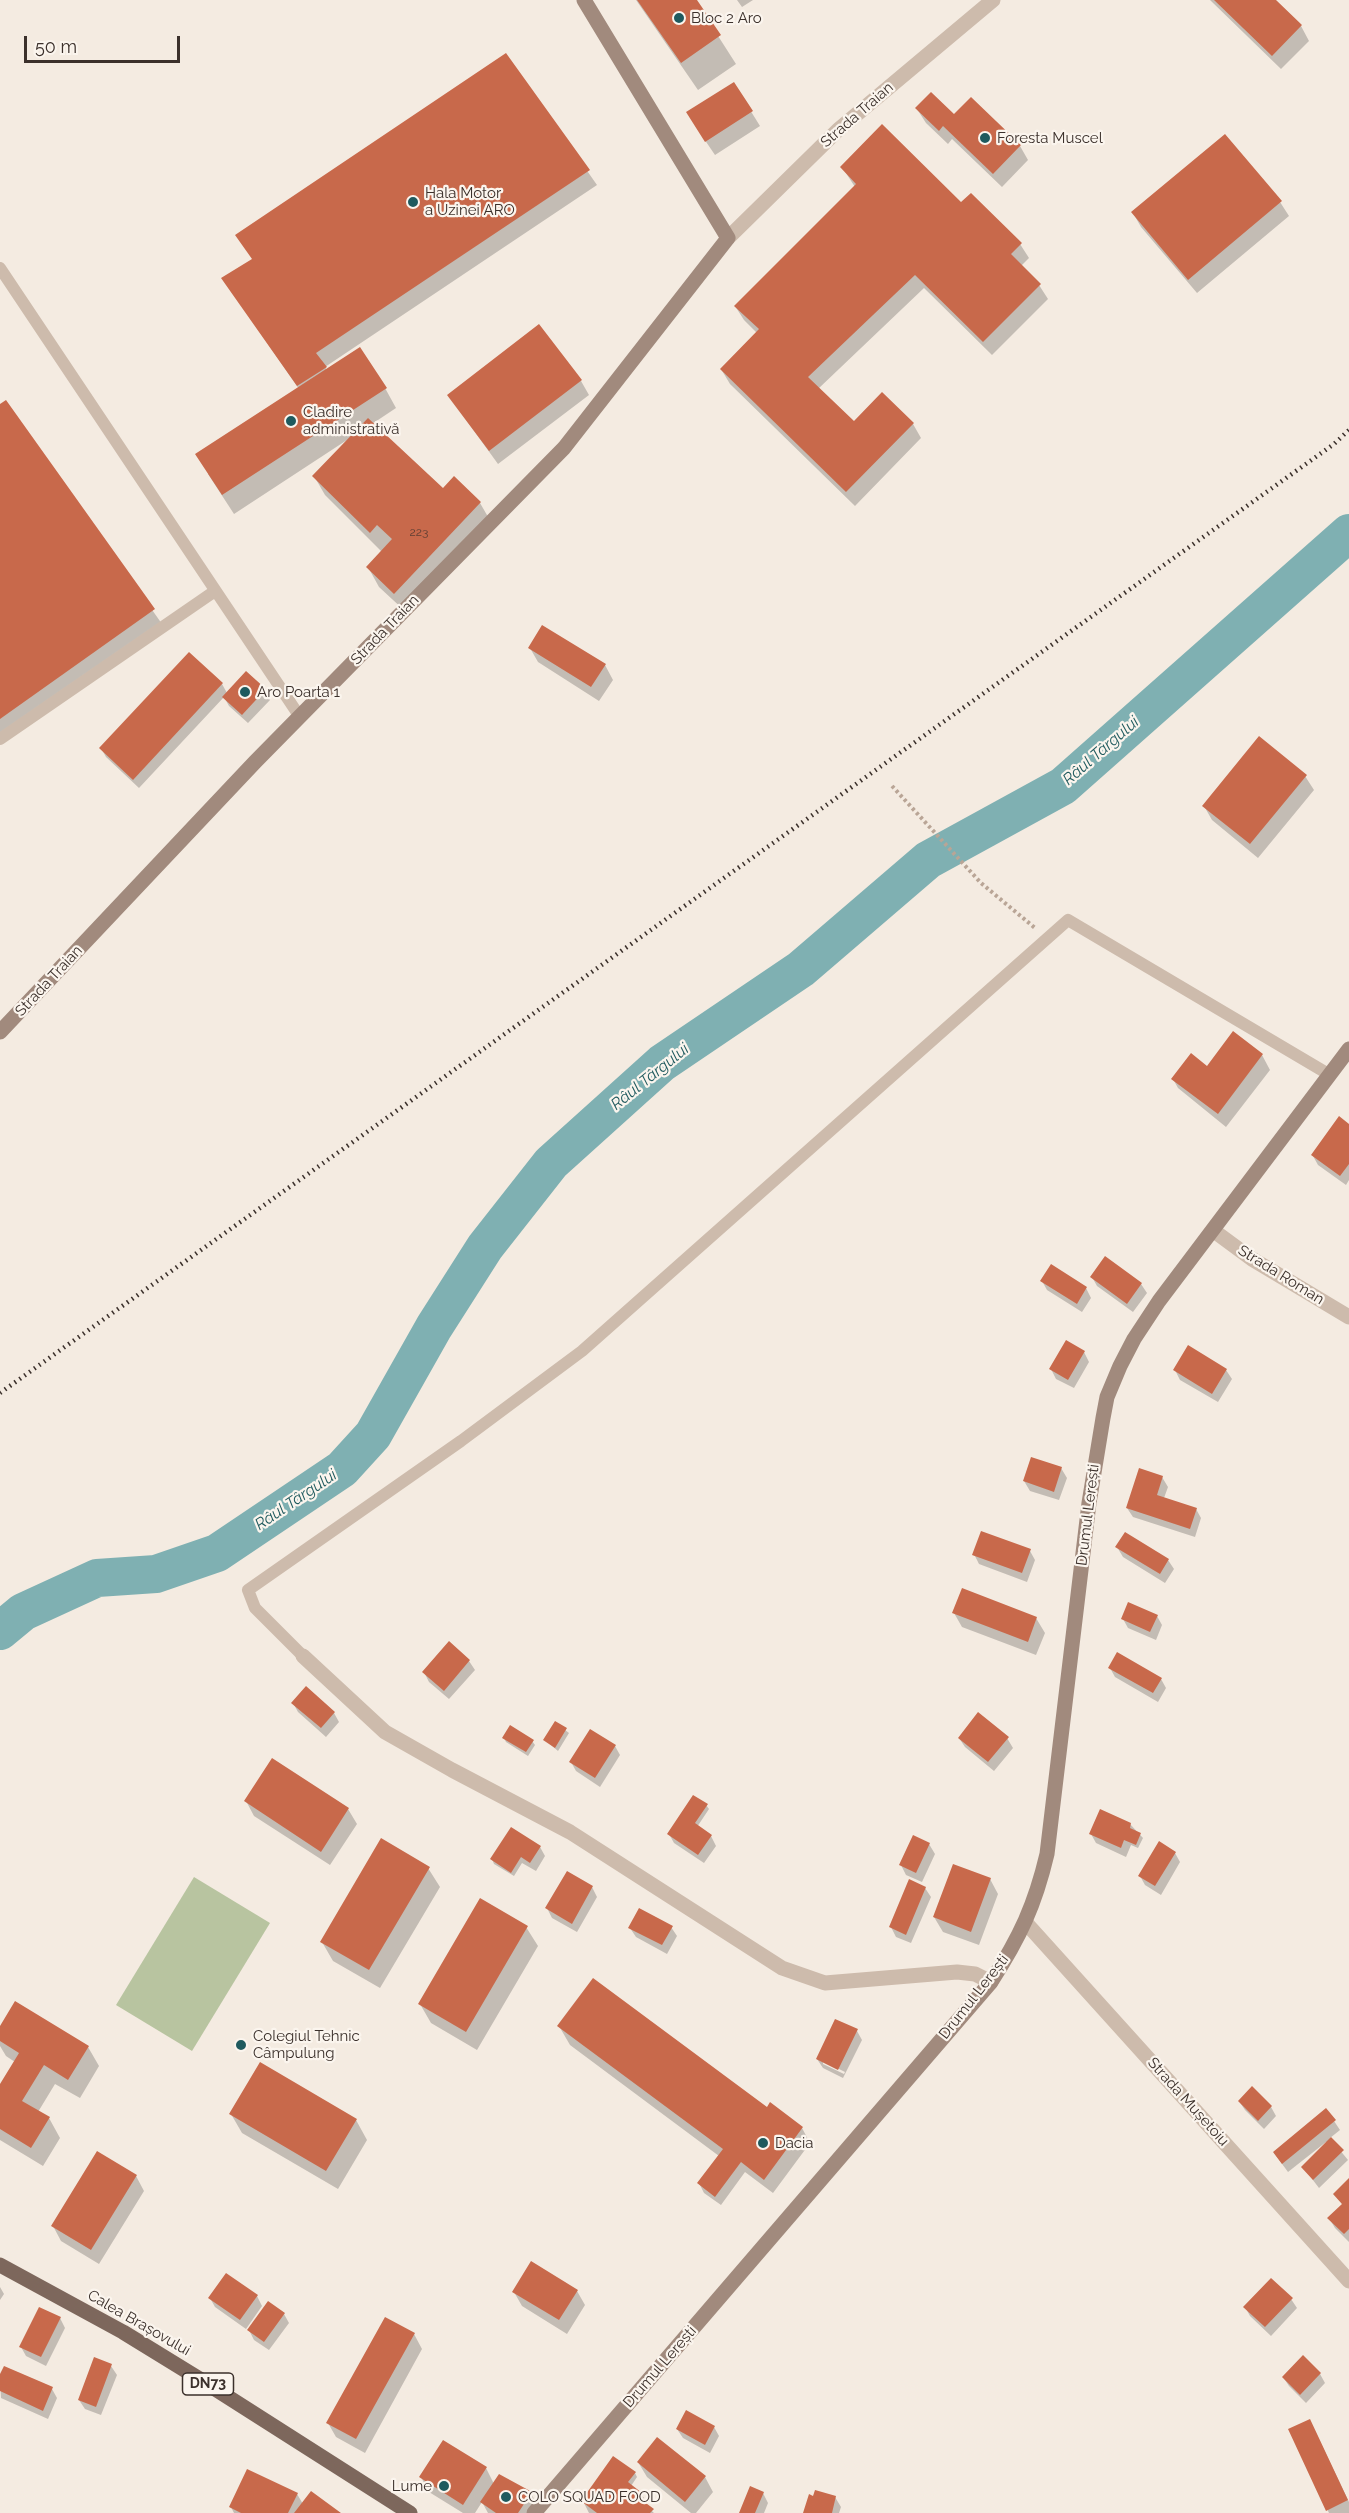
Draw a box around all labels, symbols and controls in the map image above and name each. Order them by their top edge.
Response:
place label: Bloc 2 Aro [691,9,762,27]
marker: Bloc 2 Aro [672,11,686,25]
scale bar [27,24,183,62]
text: 50 m [35,36,77,57]
street label: Strada Traian [817,79,897,151]
place label: Foresta Muscel [997,129,1103,147]
marker: Foresta Muscel [978,131,992,145]
place label: Hala Motor a Uzinei ARO [425,184,515,219]
marker: Hala Motor a Uzinei ARO [406,195,420,209]
place label: Cladire administrativă [303,403,399,438]
marker: Cladire administrativă [284,414,298,428]
house number: 223 [410,525,428,539]
street label: Strada Traian [347,591,423,669]
place label: Aro Poarta 1 [257,683,340,701]
marker: Aro Poarta 1 [238,685,252,699]
water label: Râul Târgului [1059,713,1143,789]
street label: Strada Traian [12,942,86,1020]
water label: Râul Târgului [607,1040,693,1114]
street label: Strada Roman [1235,1241,1327,1309]
street label: Drumul Lerești [1073,1463,1103,1567]
water label: Râul Târgului [251,1466,341,1534]
street label: Drumul Lerești [935,1951,1013,2043]
place label: Colegiul Tehnic Câmpulung [253,2027,360,2062]
marker: Colegiul Tehnic Câmpulung [234,2038,248,2052]
street label: Strada Mușetoiu [1144,2054,1232,2150]
place label: Dacia [775,2134,814,2152]
marker: Dacia [756,2136,770,2150]
street label: Calea Brașovului [84,2286,194,2360]
street label: Drumul Lerești [620,2323,700,2411]
road number: DN73 [182,2373,234,2395]
place label: Lume [392,2477,432,2495]
marker: Lume [437,2479,451,2493]
place label: COLO SQUAD FOOD [518,2488,661,2506]
marker: COLO SQUAD FOOD [499,2490,513,2504]

